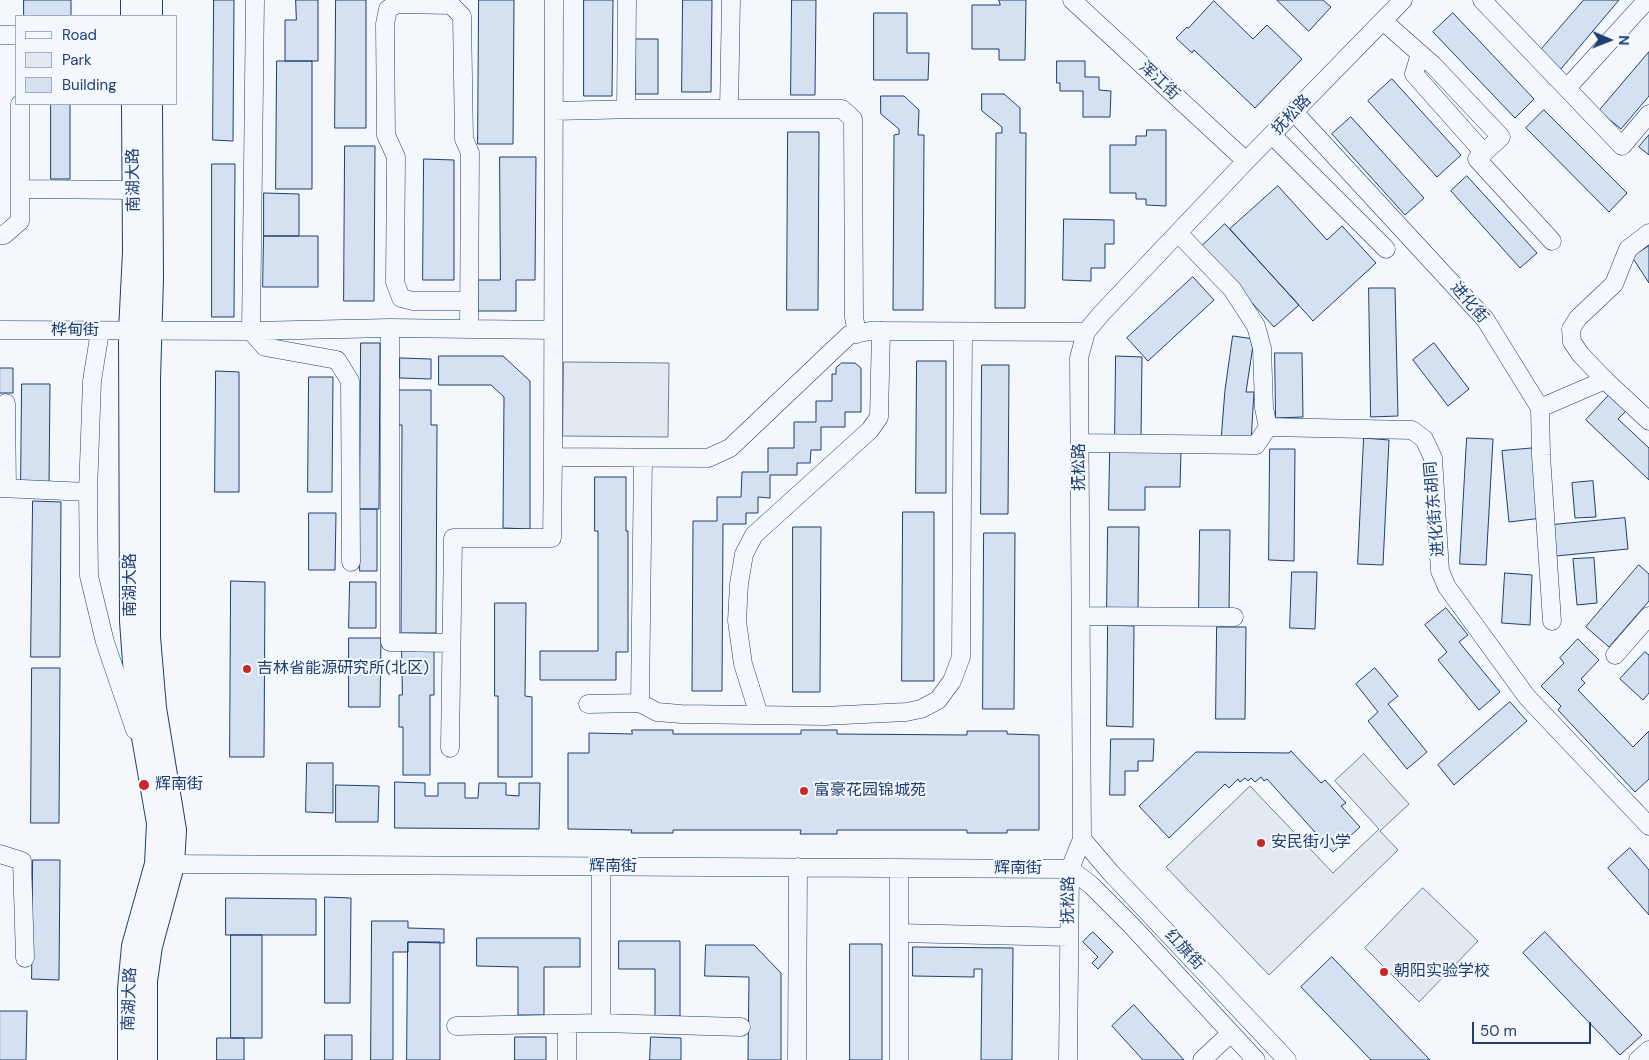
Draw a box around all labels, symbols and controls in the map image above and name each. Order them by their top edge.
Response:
legend [15,15,178,105]
north arrow [1584,15,1634,65]
text: Road [62,25,97,45]
text: N [1615,35,1633,46]
text: Park [62,50,92,70]
street label: 浑江街 [1135,58,1183,104]
text: Building [62,75,117,95]
street label: 抚松路 [1268,91,1316,139]
street label: 南湖大路 [124,148,144,212]
street label: 进化街 [1446,279,1492,327]
street label: 桦甸街 [51,321,99,341]
street label: 抚松路 [1070,443,1090,491]
street label: 进化街东胡同 [1421,460,1449,558]
street label: 南湖大路 [121,553,141,617]
place label: 吉林省能源研究所(北区) [257,659,429,679]
marker: 吉林省能源研究所(北区) [241,663,253,675]
place label: 辉南街 [155,775,203,795]
marker: 辉南街 [137,778,151,792]
place label: 富豪花园锦城苑 [814,781,926,801]
marker: 富豪花园锦城苑 [798,785,810,797]
place label: 安民街小学 [1271,833,1351,853]
marker: 安民街小学 [1255,837,1267,849]
street label: 辉南街 [589,857,637,877]
street label: 辉南街 [994,859,1042,879]
street label: 抚松路 [1059,876,1079,924]
street label: 红旗街 [1161,926,1207,974]
place label: 朝阳实验学校 [1394,962,1490,982]
marker: 朝阳实验学校 [1378,966,1390,978]
street label: 南湖大路 [119,967,141,1031]
scale bar [1474,1012,1593,1044]
text: 50 m [1480,1021,1517,1041]

